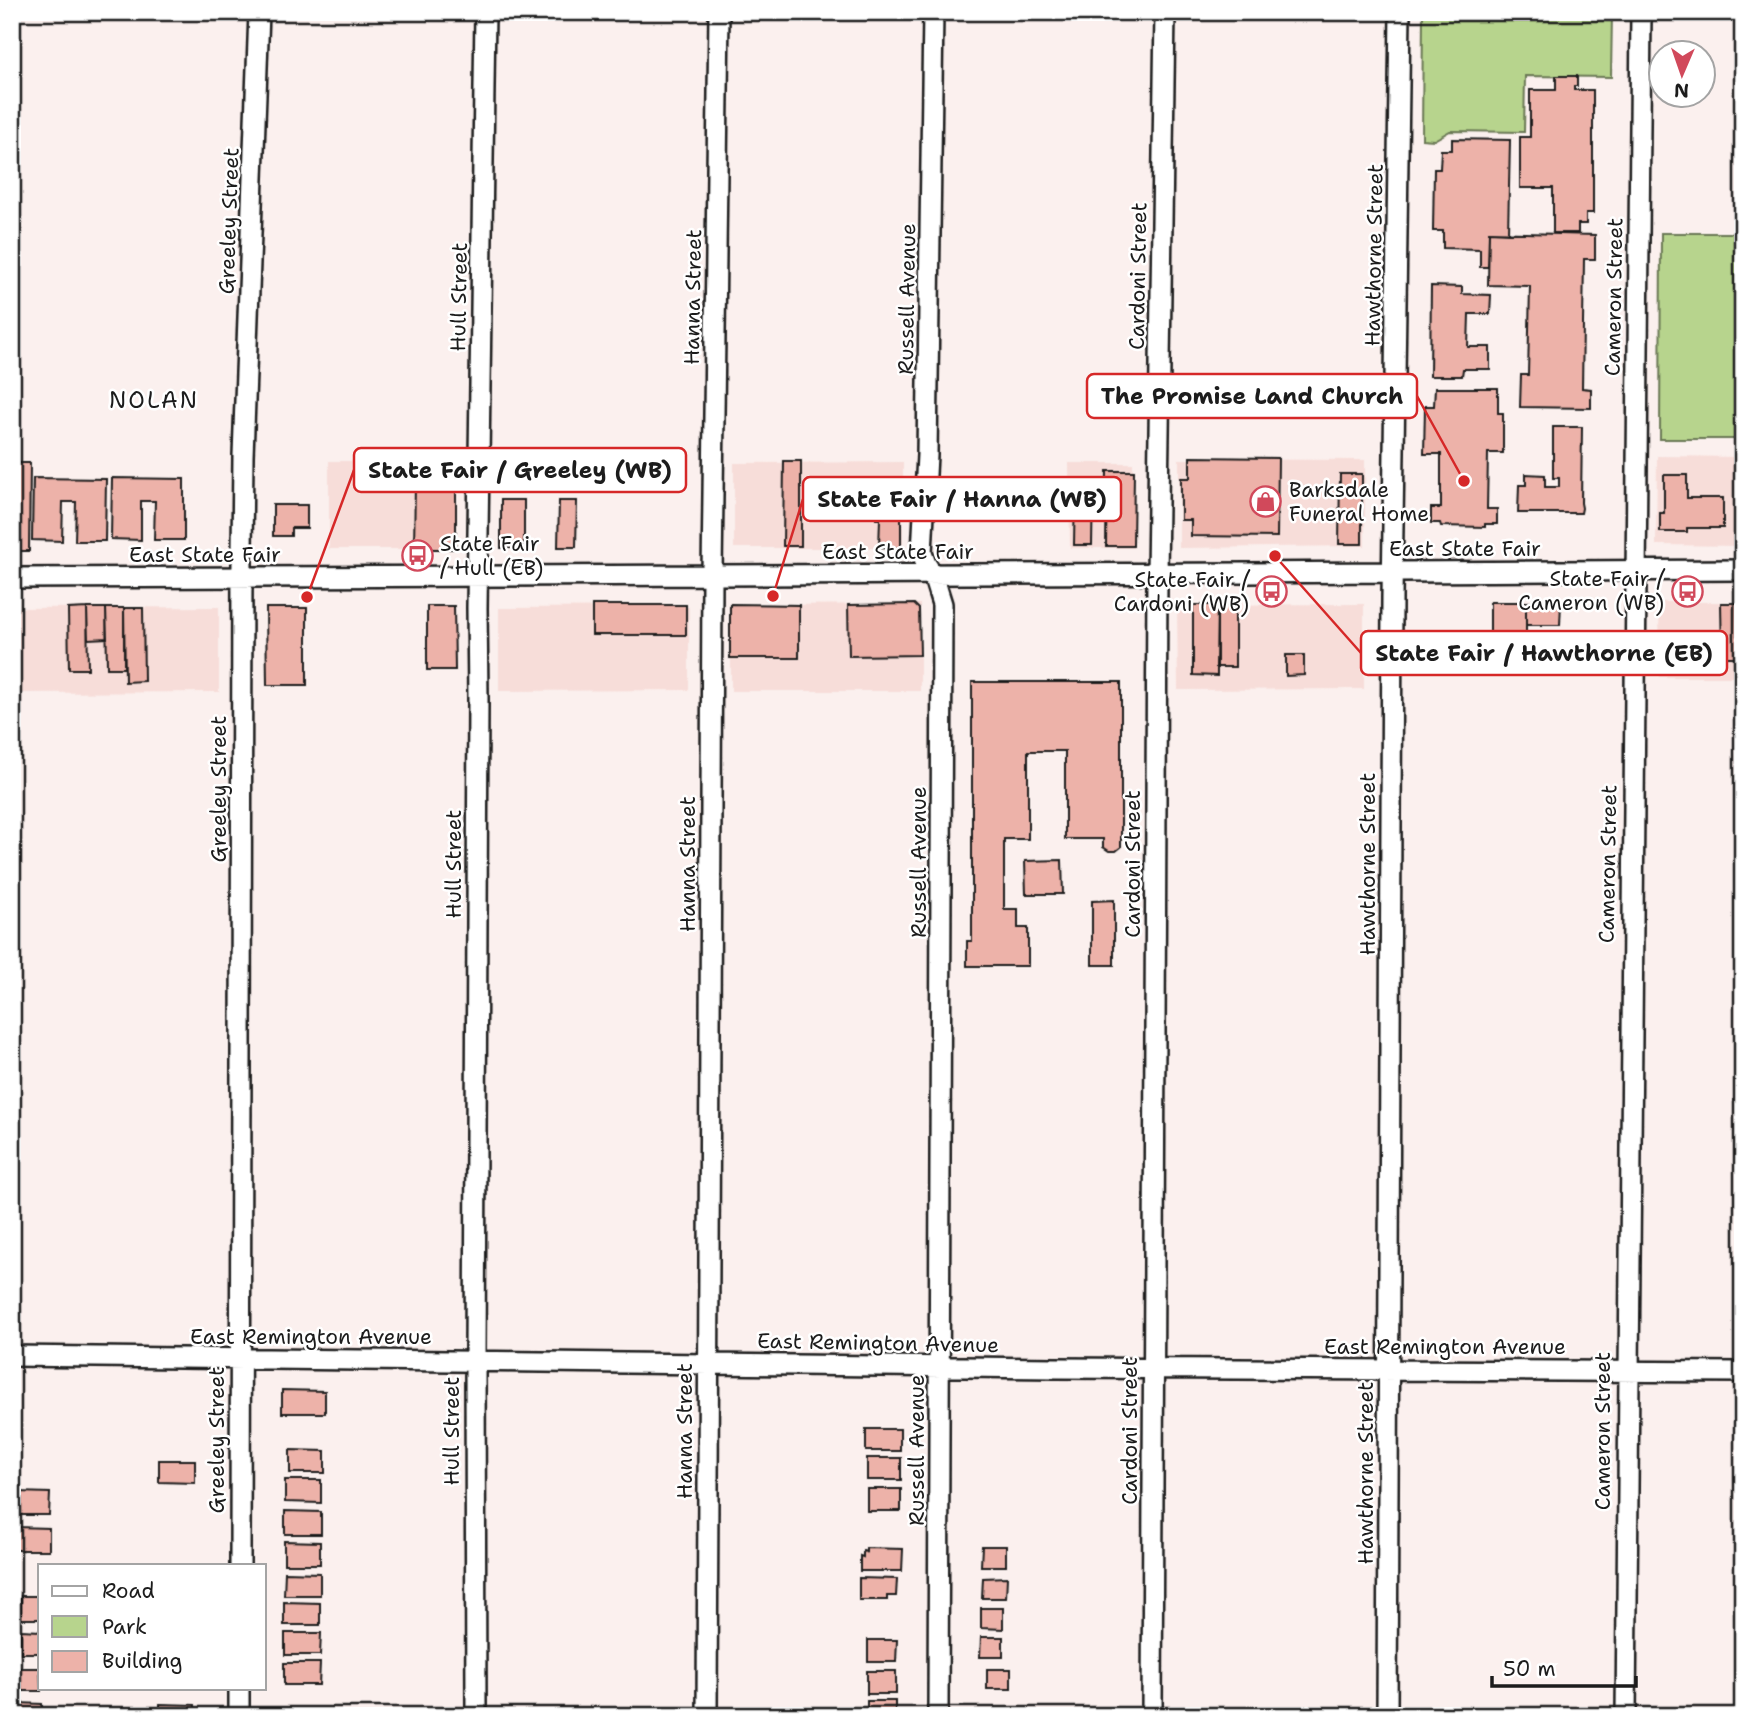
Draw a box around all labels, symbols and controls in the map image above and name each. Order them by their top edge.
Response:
north arrow [1646,38,1716,108]
text: N [1673,78,1689,103]
street label: Greeley Street [212,147,246,295]
street label: Hawthorne Street [1358,163,1390,347]
street label: Cardoni Street [1123,202,1153,350]
street label: Cameron Street [1599,218,1629,376]
street label: Russell Avenue [892,223,922,375]
street label: Hanna Street [678,229,708,365]
street label: Hull Street [444,242,474,352]
callout: The Promise Land Church [1087,374,1417,418]
text: The Promise Land Church [1101,381,1403,411]
district label: NOLAN [109,385,199,415]
callout: State Fair / Greeley (WB) [354,448,686,492]
text: State Fair / Greeley (WB) [368,455,672,485]
place label: Barksdale Funeral Home [1289,476,1429,528]
callout: State Fair / Hanna (WB) [803,477,1121,521]
text: State Fair / Hanna (WB) [817,484,1107,514]
shop icon: Barksdale Funeral Home [1249,485,1283,519]
place label: State Fair / Hull (EB) [440,530,543,582]
street label: East State Fair [1389,535,1541,563]
street label: East State Fair [822,538,974,566]
bus stop icon: State Fair / Hull (EB) [400,539,434,573]
street label: East State Fair [129,541,281,569]
place label: State Fair / Cameron (WB) [1518,565,1666,617]
place label: State Fair / Cardoni (WB) [1114,566,1251,618]
bus stop icon: State Fair / Cameron (WB) [1670,574,1704,608]
bus stop icon: State Fair / Cardoni (WB) [1255,575,1289,609]
callout: State Fair / Hawthorne (EB) [1361,631,1727,675]
text: State Fair / Hawthorne (EB) [1375,638,1713,668]
street label: Greeley Street [205,716,233,862]
street label: Hawthorne Street [1354,773,1382,955]
street label: Cameron Street [1593,785,1623,943]
street label: Russell Avenue [905,786,933,938]
street label: Cardoni Street [1119,790,1147,938]
street label: Hanna Street [674,796,702,932]
street label: Hull Street [440,809,468,919]
street label: East Remington Avenue [190,1323,432,1351]
street label: East Remington Avenue [757,1327,999,1359]
street label: East Remington Avenue [1324,1333,1566,1361]
street label: Cameron Street [1589,1352,1617,1510]
street label: Cardoni Street [1116,1357,1144,1505]
street label: Hanna Street [671,1363,699,1499]
street label: Greeley Street [203,1367,231,1513]
street label: Russell Avenue [903,1374,931,1526]
street label: Hull Street [438,1376,466,1486]
street label: Hawthorne Street [1352,1382,1380,1564]
legend [38,1564,266,1690]
text: Road [102,1577,155,1605]
text: Park [102,1613,147,1641]
scale bar [1492,1644,1636,1688]
text: Building [102,1647,182,1675]
text: 50 m [1503,1655,1556,1683]

